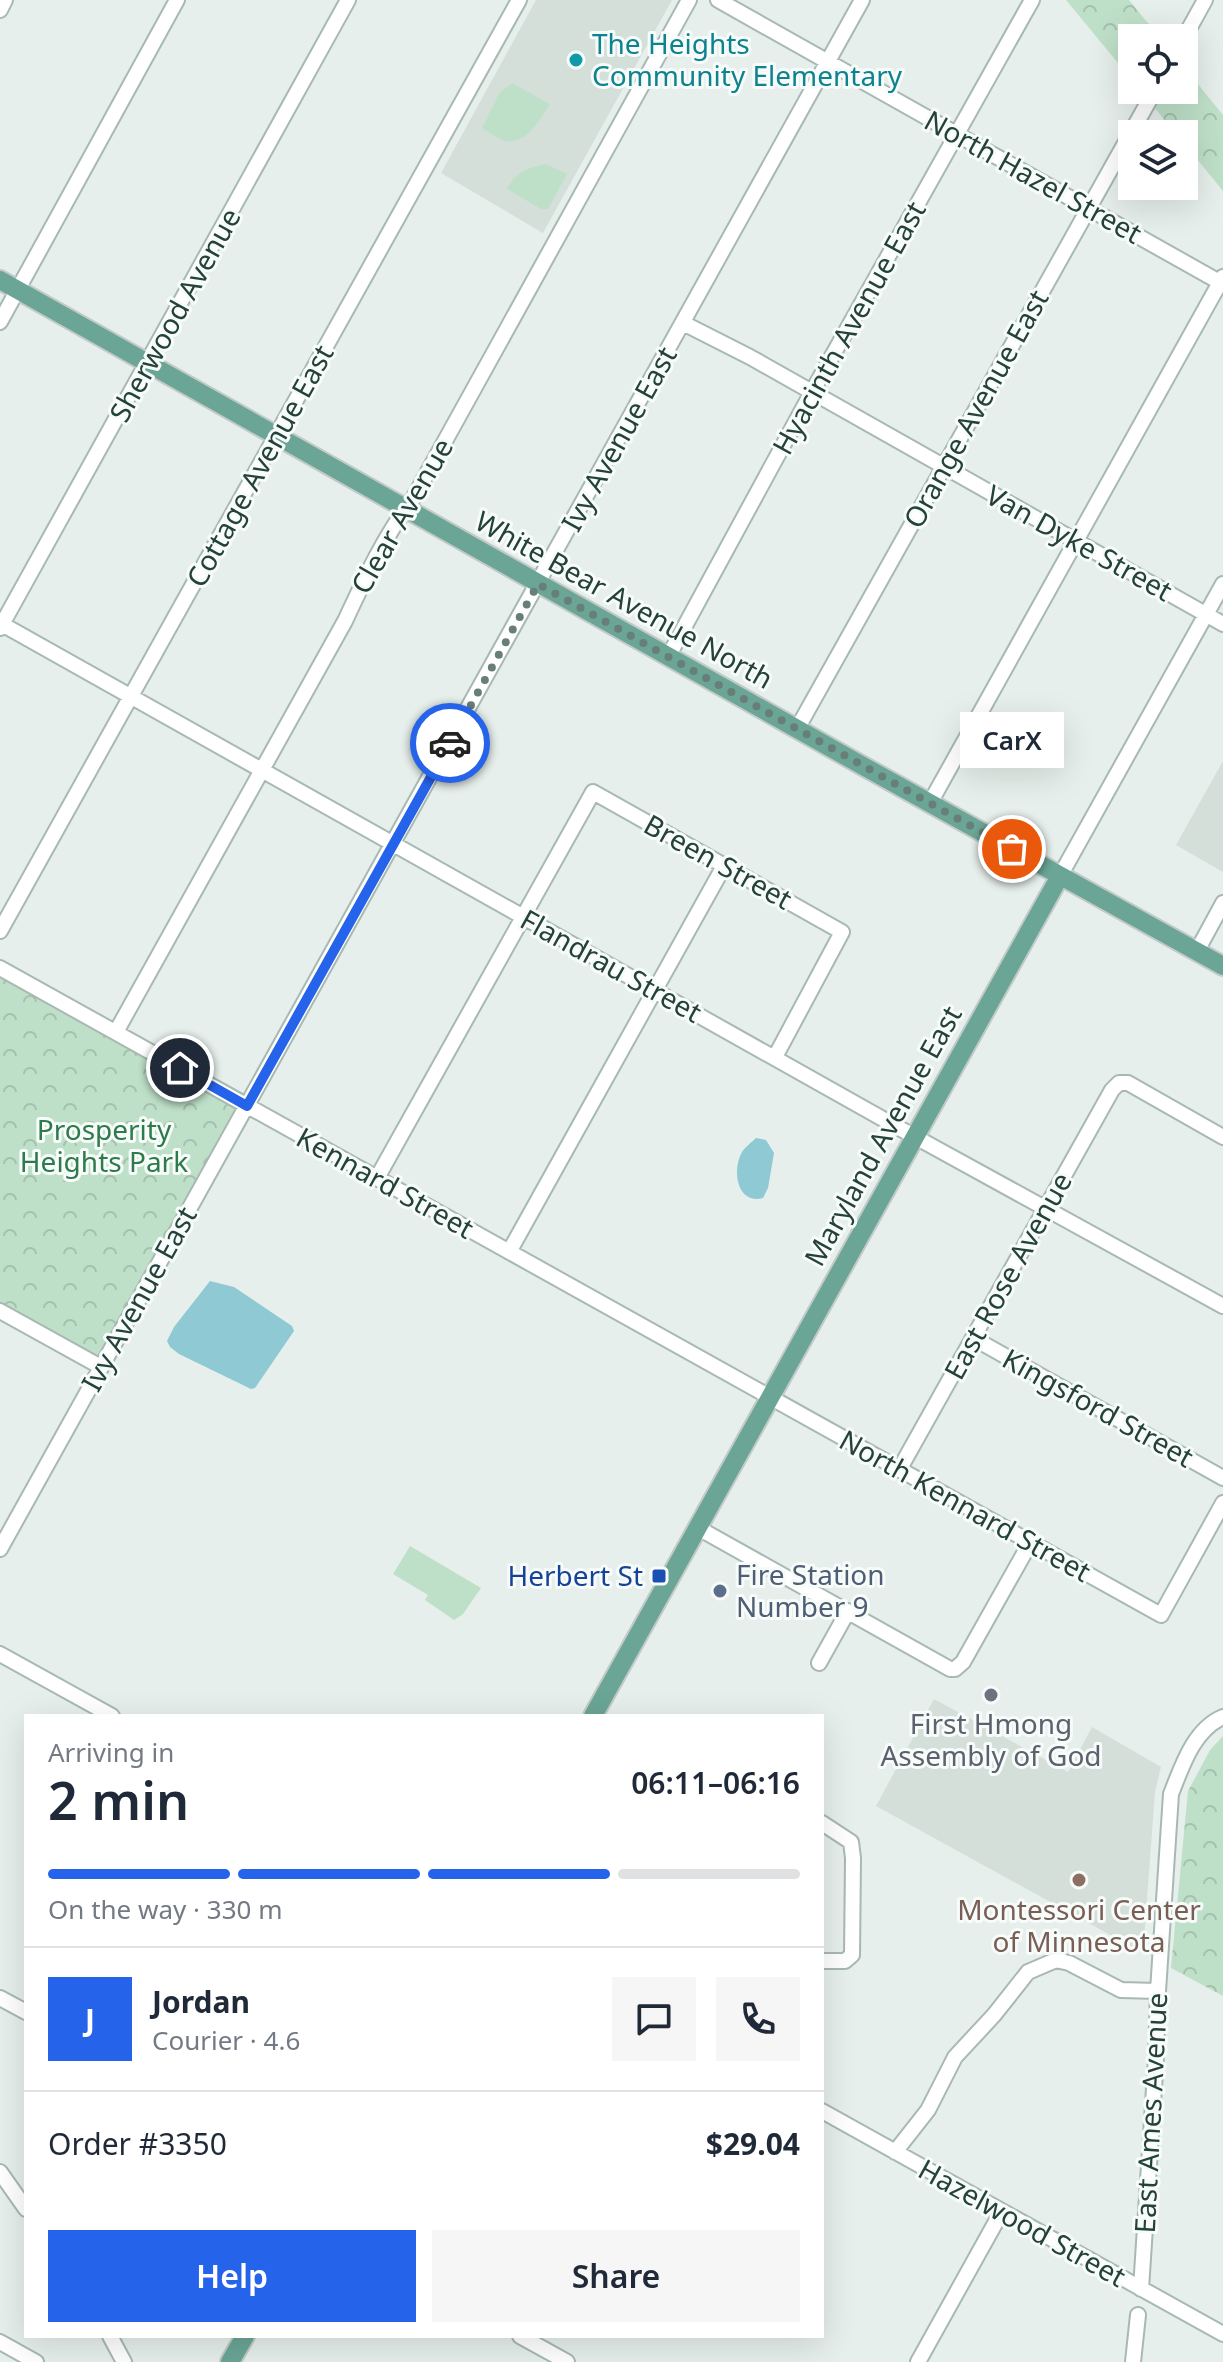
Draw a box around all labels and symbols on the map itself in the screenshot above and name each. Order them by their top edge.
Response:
place label: The Heights Community Elementary [592,24,903,94]
marker: The Heights Community Elementary [567,51,585,69]
street label: North Hazel Street [918,101,1149,252]
street label: Hyacinth Avenue East [763,194,934,461]
street label: Sherwood Avenue [100,201,249,428]
street label: Orange Avenue East [894,283,1056,534]
street label: Cottage Avenue East [177,338,341,593]
street label: Ivy Avenue East [552,339,685,538]
street label: Clear Avenue [341,431,461,600]
street label: Van Dyke Street [980,475,1179,609]
street label: White Bear Avenue North [469,501,780,697]
courier [410,703,490,783]
callout: CarX [960,713,1064,769]
street label: Breen Street [638,805,799,917]
pin [978,815,1046,883]
street label: Flandrau Street [514,900,709,1031]
street label: Maryland Avenue East [795,999,970,1272]
pin [146,1034,214,1102]
park label: Prosperity Heights Park [20,1110,188,1180]
street label: Kennard Street [290,1118,481,1247]
street label: East Rose Avenue [934,1165,1080,1386]
street label: Ivy Avenue East [72,1199,205,1398]
street label: Kingsford Street [996,1339,1201,1475]
street label: North Kennard Street [833,1420,1098,1590]
place label: Fire Station Number 9 [736,1555,885,1625]
place label: Herbert St [507,1556,643,1594]
marker: Herbert St [650,1567,668,1585]
marker: Fire Station Number 9 [711,1582,729,1600]
marker: First Hmong Assembly of God [982,1686,1000,1704]
place label: First Hmong Assembly of God [880,1704,1102,1774]
marker: Montessori Center of Minnesota [1070,1871,1088,1889]
place label: Montessori Center of Minnesota [957,1890,1201,1960]
street label: East Ames Avenue [1125,1992,1175,2234]
street label: Hazelwood Street [912,2149,1133,2295]

